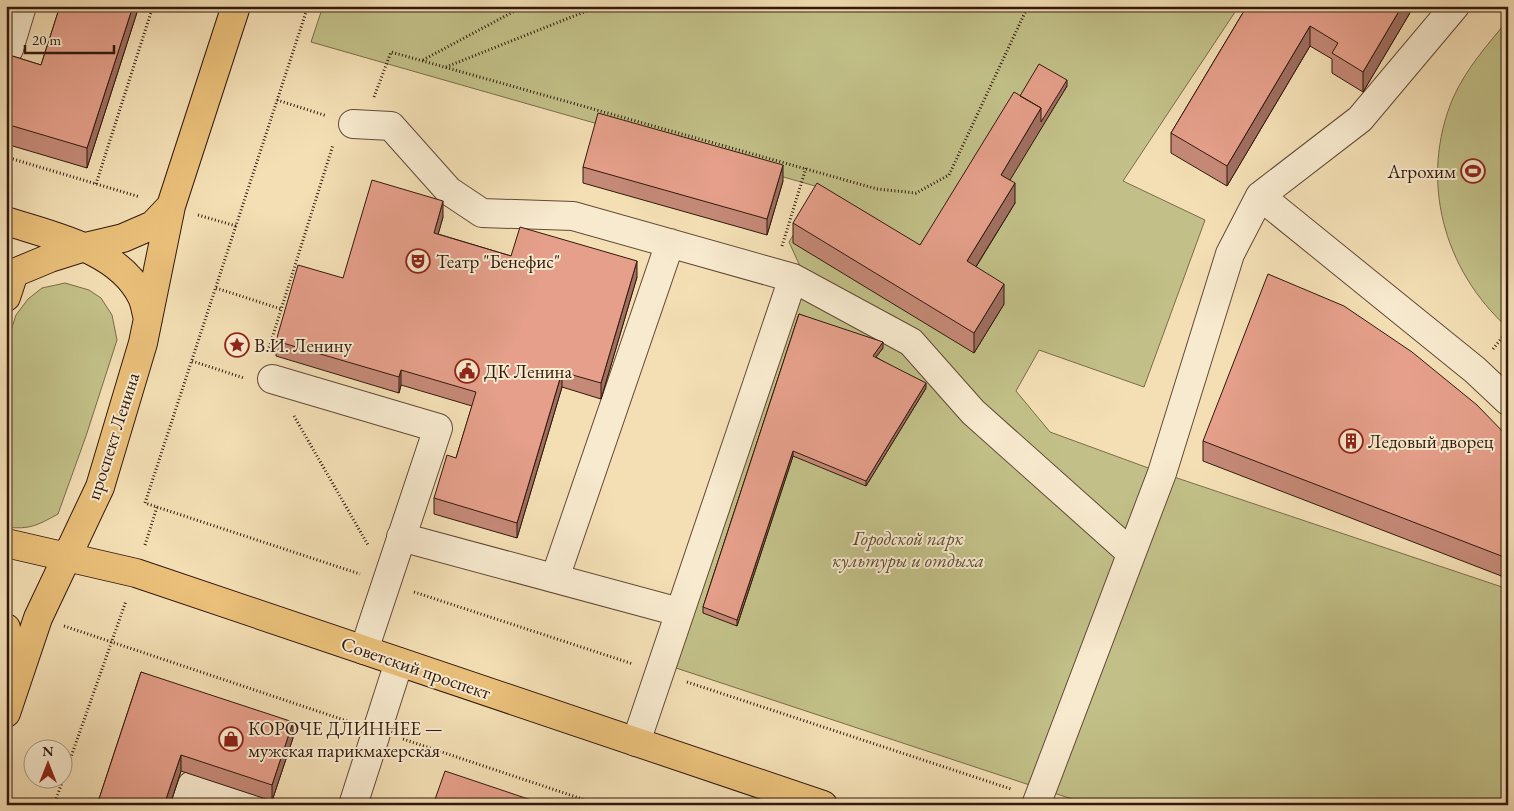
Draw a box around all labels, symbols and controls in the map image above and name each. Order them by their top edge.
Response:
scale bar [25,22,114,54]
text: 20 m [32,30,61,49]
sports icon: Агрохим [1460,158,1486,184]
place label: Агрохим [1386,159,1456,184]
theatre icon: Театр "Бенефис" [405,248,431,274]
place label: Театр "Бенефис" [436,249,560,274]
place icon: В.И. Ленину [224,332,250,358]
place label: В.И. Ленину [254,333,353,358]
public building icon: ДК Ленина [454,358,480,384]
place label: ДК Ленина [484,359,573,384]
street label: проспект Ленина [81,369,145,503]
building icon: Ледовый дворец [1338,428,1364,454]
place label: Ледовый дворец [1368,429,1494,454]
park label: Городской парк культуры и отдыха [832,526,984,573]
street label: Советский проспект [338,631,494,705]
place label: КОРОЧЕ ДЛИННЕЕ — мужская парикмахерская [248,716,443,763]
shop icon: КОРОЧЕ ДЛИННЕЕ — мужская парикмахерская [218,726,244,752]
north arrow [22,738,72,788]
text: N [42,742,54,760]

